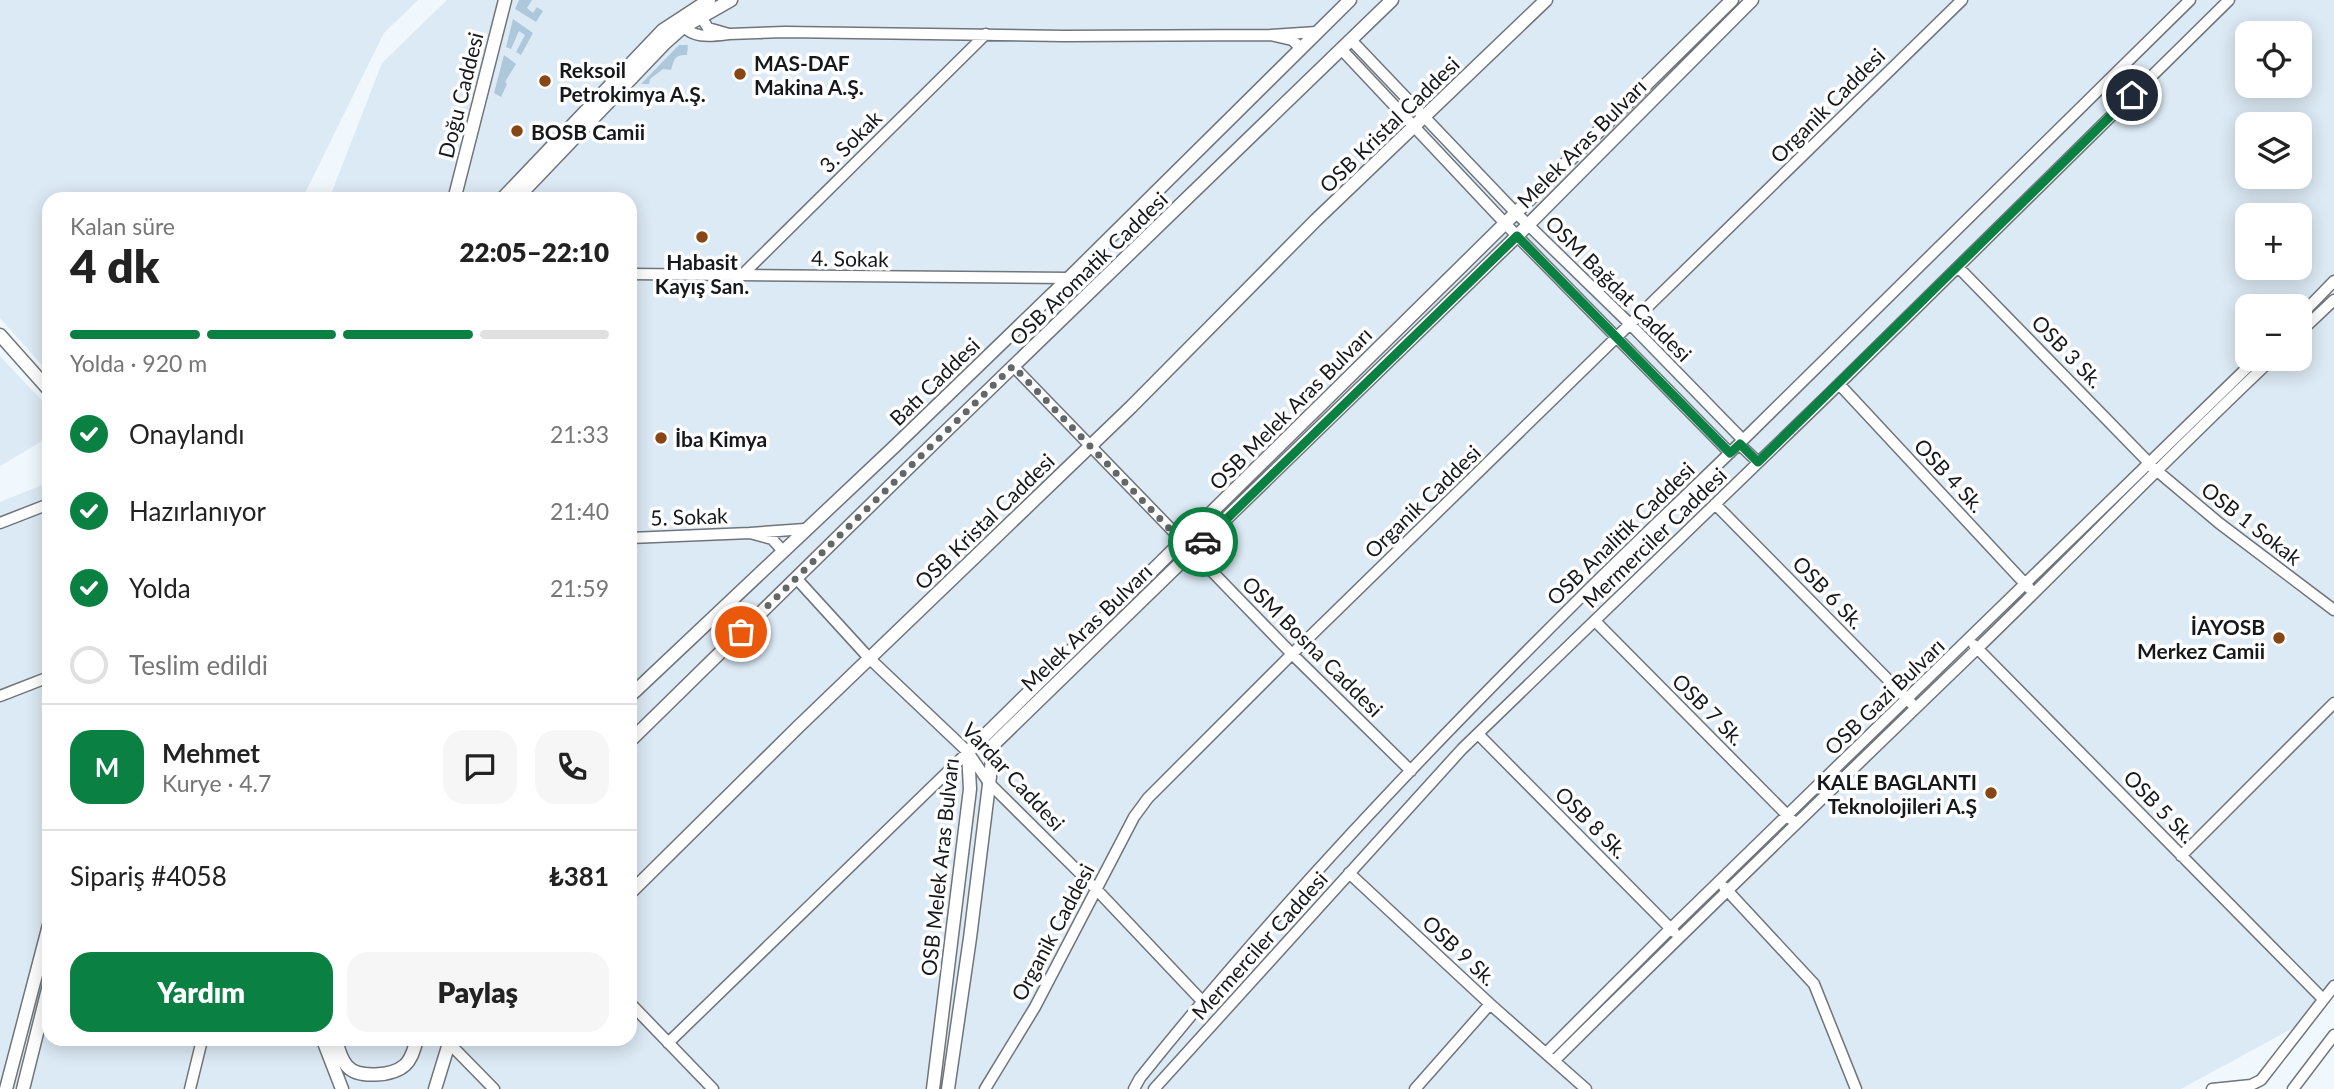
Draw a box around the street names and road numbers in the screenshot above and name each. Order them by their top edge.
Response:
street label: Doğu Caddesi [432,29,488,161]
street label: Organik Caddesi [1765,43,1889,167]
street label: OSB Kristal Caddesi [1314,51,1464,197]
street label: Melek Aras Bulvarı [1511,73,1651,213]
street label: 3. Sokak [814,105,886,177]
street label: OSB Aromatik Caddesi [1004,186,1172,350]
street label: OSM Bağdat Caddesi [1541,210,1697,366]
street label: 4. Sokak [811,245,889,271]
street label: OSB 3 Sk. [2027,309,2109,393]
street label: OSB Melek Aras Bulvarı [1204,322,1376,494]
street label: Batı Caddesi [884,332,984,430]
street label: OSB 4 Sk. [1910,433,1990,517]
street label: Organik Caddesi [1359,439,1485,563]
street label: OSB Kristal Caddesi [909,448,1059,594]
street label: OSB Analitik Caddesi [1541,456,1699,610]
street label: Mermerciler Caddesi [1577,462,1731,612]
street label: OSB 1 Sokak [2197,476,2307,570]
street label: 5. Sokak [650,502,729,530]
street label: OSB 6 Sk. [1788,550,1870,634]
street label: Melek Aras Bulvarı [1015,558,1157,696]
street label: OSM Bosna Caddesi [1238,571,1388,721]
street label: OSB Gazi Bulvarı [1819,633,1949,759]
street label: OSB 7 Sk. [1668,668,1750,750]
street label: Vardar Caddesi [958,717,1070,835]
street label: OSB Melek Aras Bulvarı [915,757,963,977]
street label: OSB 5 Sk. [2119,764,2201,848]
street label: OSB 8 Sk. [1551,781,1633,863]
street label: Organik Caddesi [1005,859,1099,1005]
street label: Mermerciler Caddesi [1186,866,1332,1024]
street label: OSB 9 Sk. [1418,910,1502,990]

